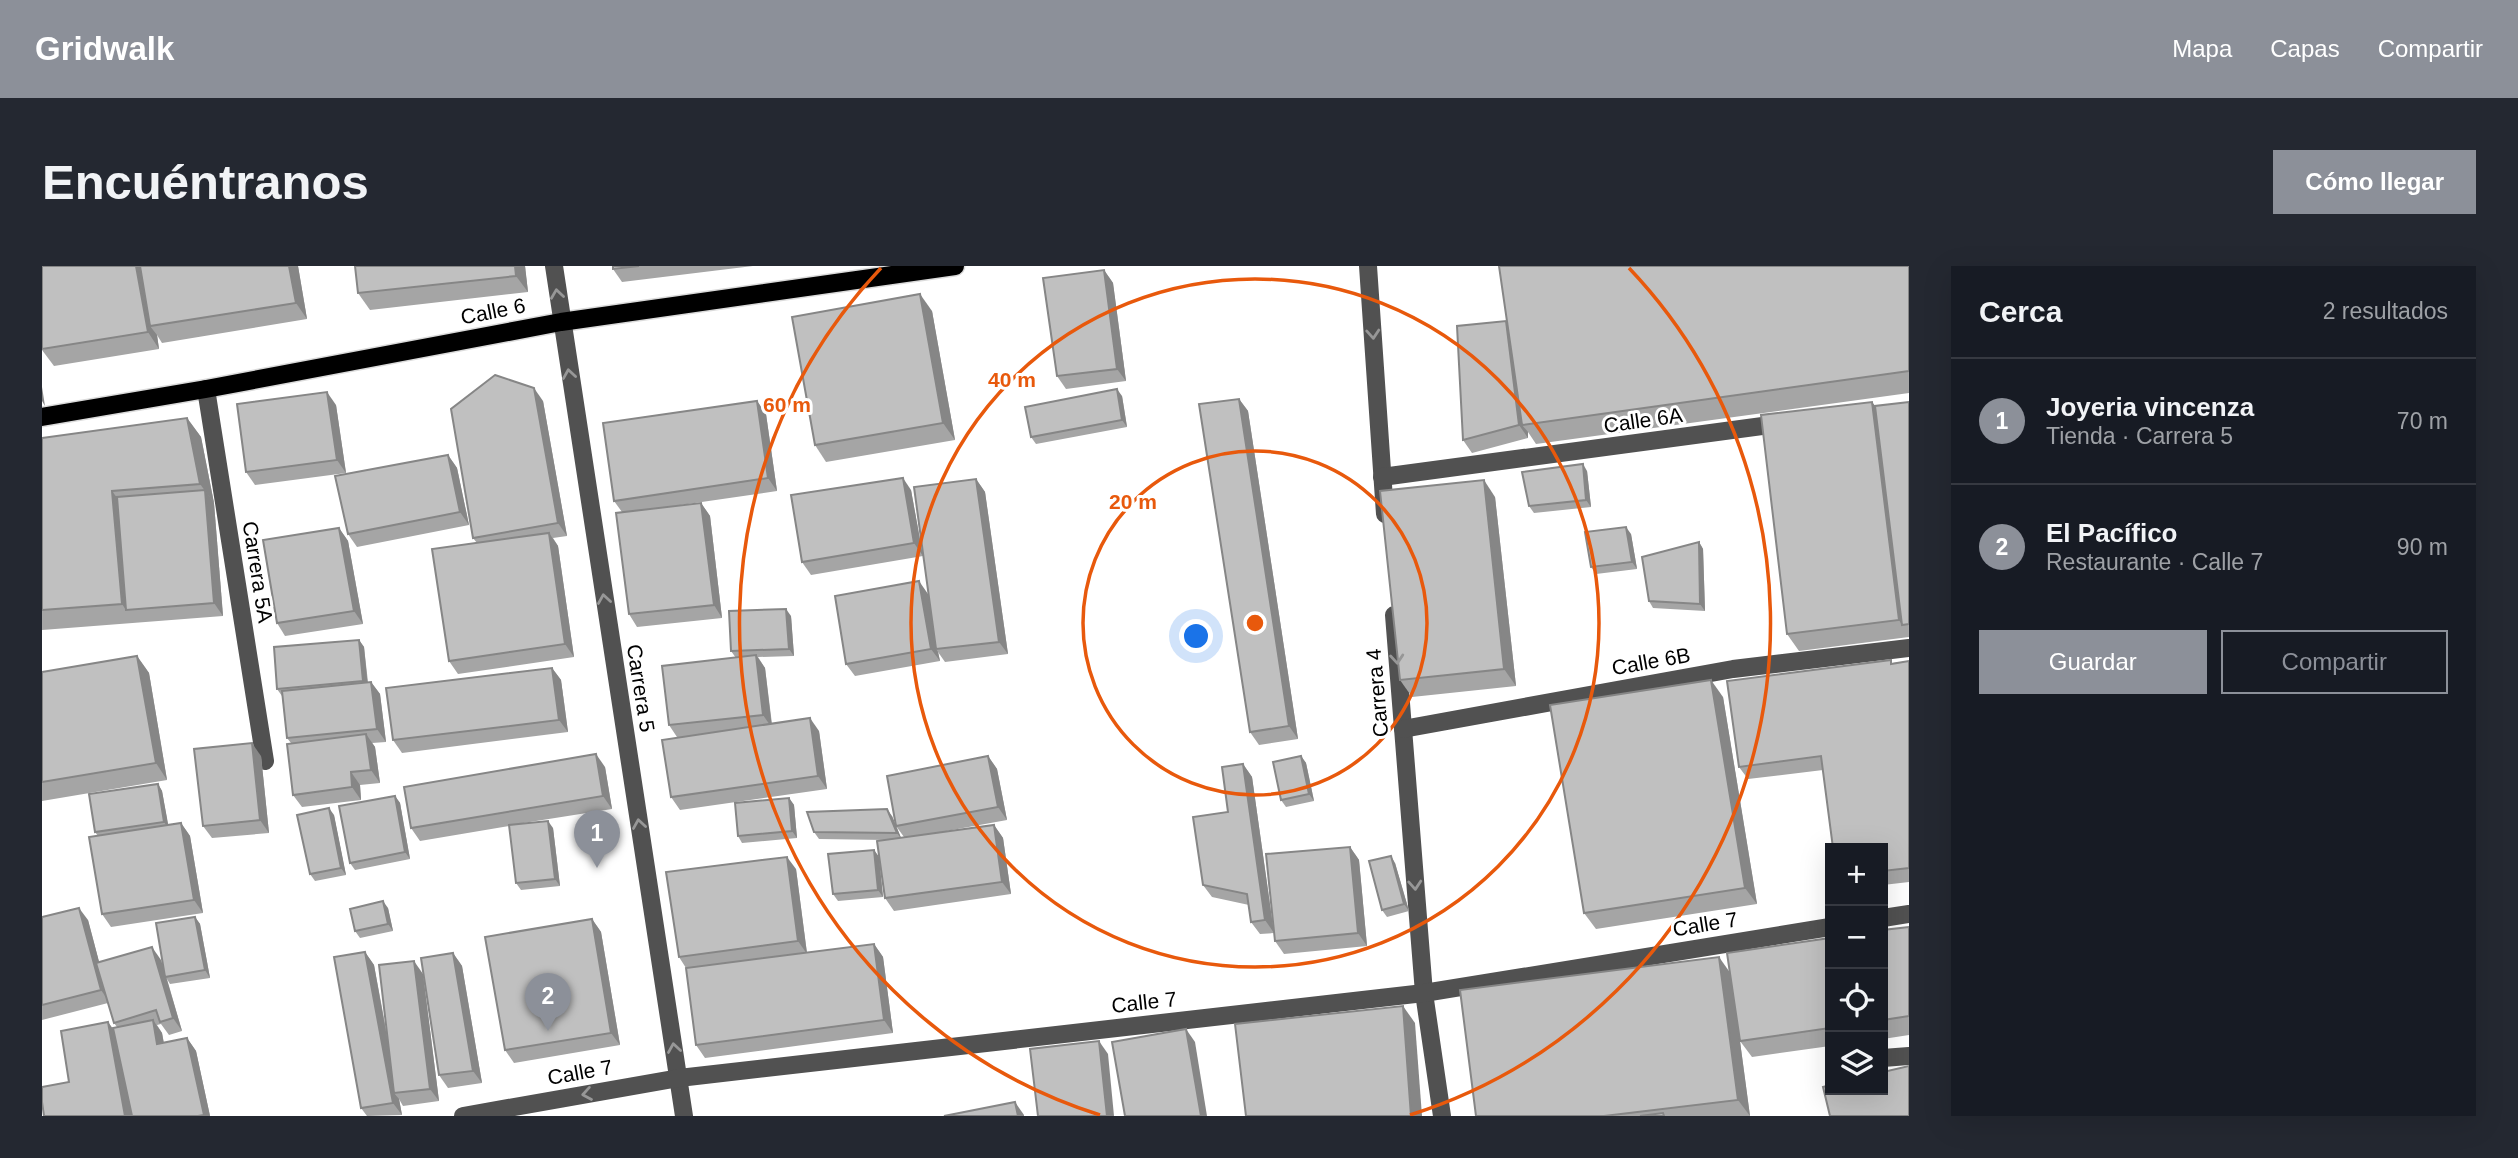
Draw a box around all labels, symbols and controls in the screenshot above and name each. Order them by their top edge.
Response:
text: Gridwalk [35,30,174,67]
text: Mapa [2172,35,2232,62]
text: Capas [2270,35,2340,62]
text: Compartir [2378,35,2483,62]
button: Cómo llegar [2273,150,2476,214]
text: Encuéntranos [42,155,369,209]
one-way arrow [550,288,565,300]
street label: Calle 6 [459,293,527,329]
text: Cerca [1979,295,2062,328]
text: 2 resultados [2323,298,2448,324]
one-way arrow [1365,329,1380,340]
one-way arrow [562,368,577,380]
text: 40 m [988,368,1036,391]
text: Joyeria vincenza [2046,392,2254,422]
text: 60 m [763,393,811,416]
street label: Calle 6A [1602,403,1684,437]
text: 1 [1996,408,2008,434]
text: 70 m [2397,408,2448,434]
text: Tienda · Carrera 5 [2046,423,2233,449]
text: 20 m [1109,490,1157,513]
text: El Pacífico [2046,518,2178,548]
street label: Carrera 5A [239,519,277,625]
text: 2 [1996,534,2008,560]
text: 90 m [2397,534,2448,560]
text: Restaurante · Calle 7 [2046,549,2263,575]
one-way arrow [597,593,612,605]
centre of rings [1243,611,1267,635]
your location [1179,619,1213,653]
button: Guardar [1979,630,2207,694]
button: Compartir [2221,630,2448,694]
street label: Carrera 5 [623,642,659,734]
street label: Calle 6B [1610,643,1692,679]
street label: Carrera 4 [1362,648,1392,738]
one-way arrow [1389,653,1404,664]
pin: 1 [574,810,620,868]
one-way arrow [632,818,647,830]
map controls [1825,843,1888,1095]
button: + [1825,843,1888,906]
one-way arrow [1407,880,1422,891]
button: − [1825,906,1888,969]
street label: Calle 7 [1671,908,1739,940]
button: locate [1825,969,1888,1032]
pin: 2 [525,973,571,1031]
street label: Calle 7 [1110,987,1178,1017]
button: layers [1825,1032,1888,1095]
one-way arrow [667,1043,682,1054]
street label: Calle 7 [546,1055,614,1089]
one-way arrow [581,1086,593,1101]

